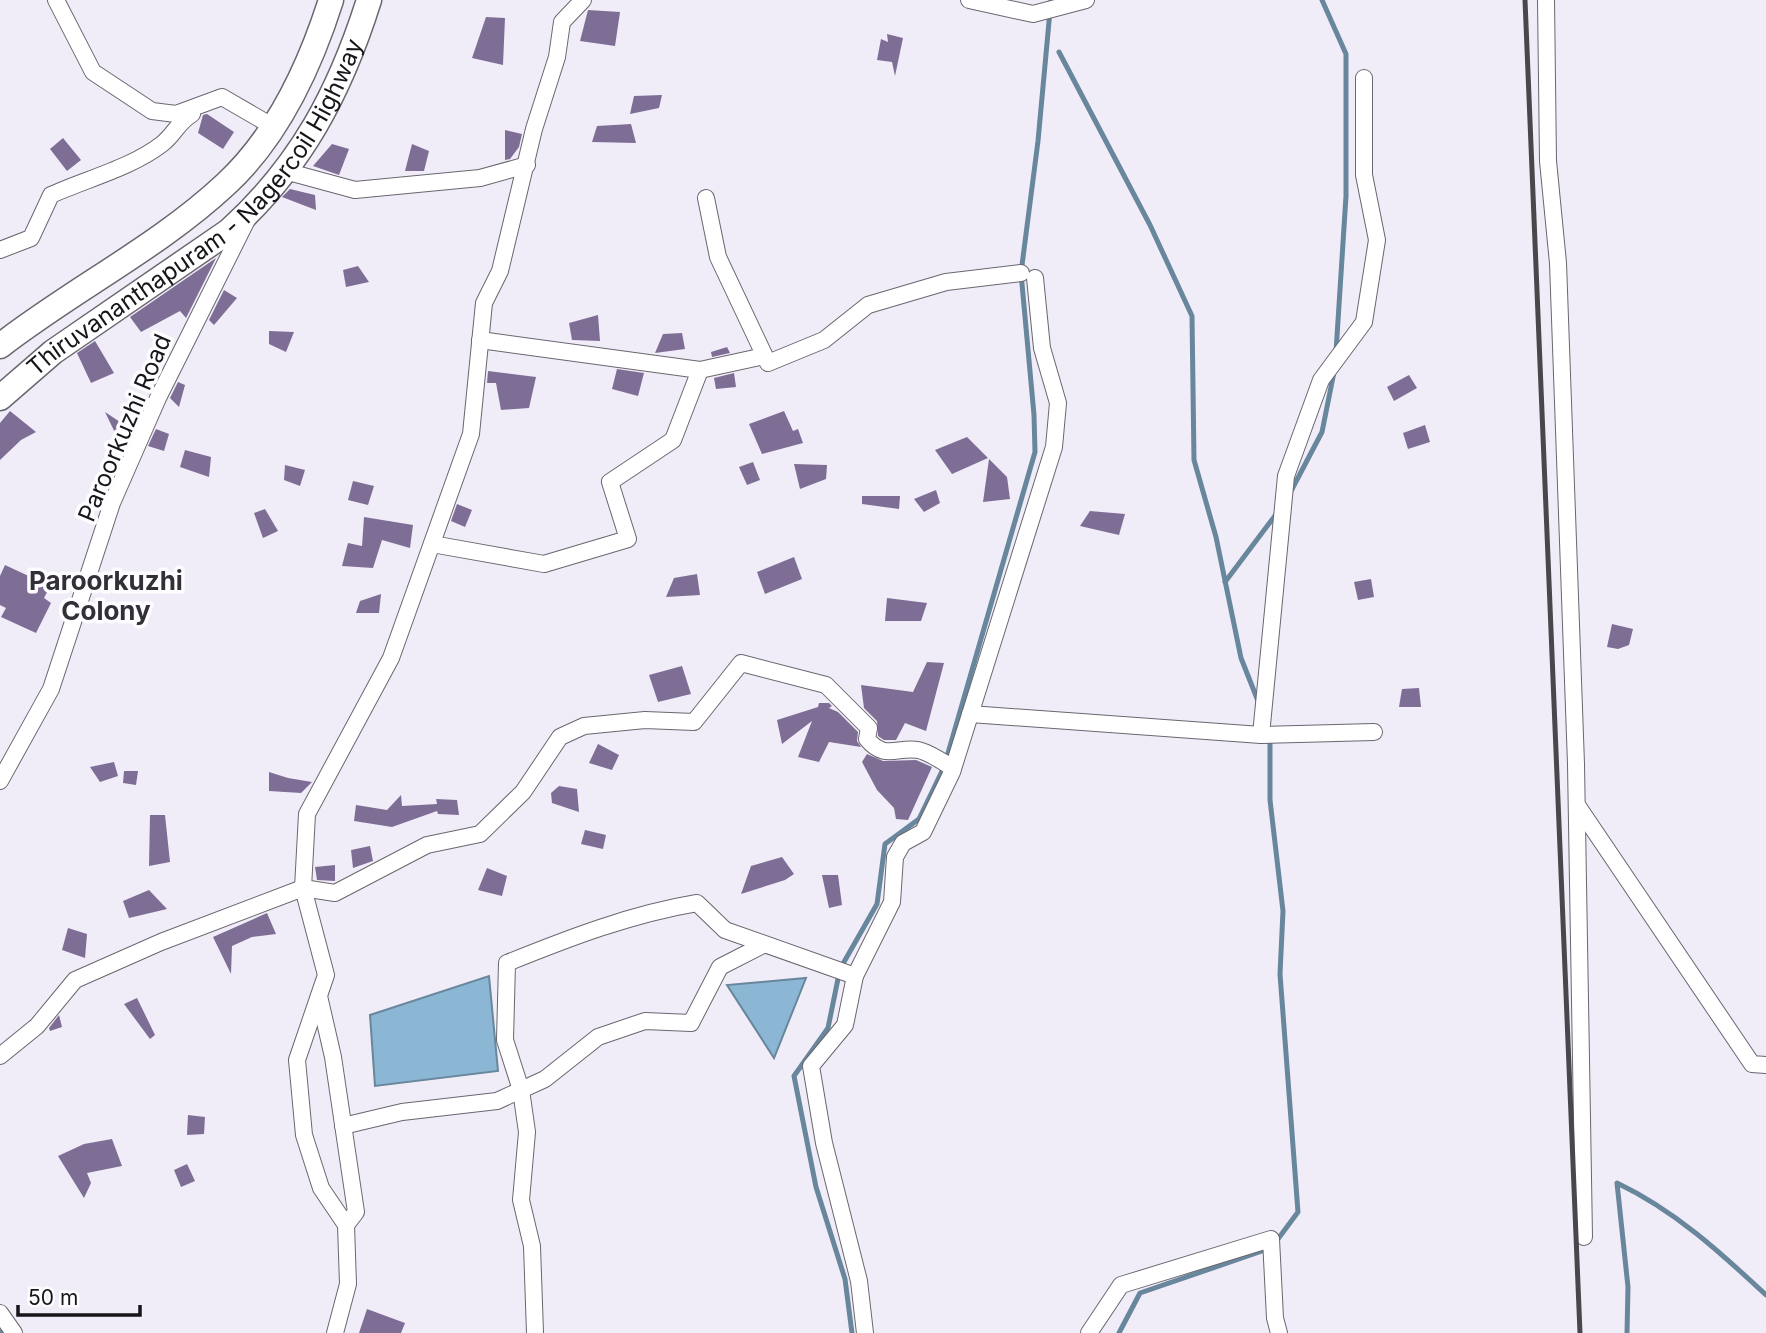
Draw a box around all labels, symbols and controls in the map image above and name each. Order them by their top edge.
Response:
street label: Thiruvananthapuram - Nagercoil Highway [21,35,368,382]
street label: Paroorkuzhi Road [72,330,177,526]
district label: Paroorkuzhi Colony [29,565,183,626]
scale bar [18,1274,140,1318]
text: 50 m [28,1285,78,1310]

